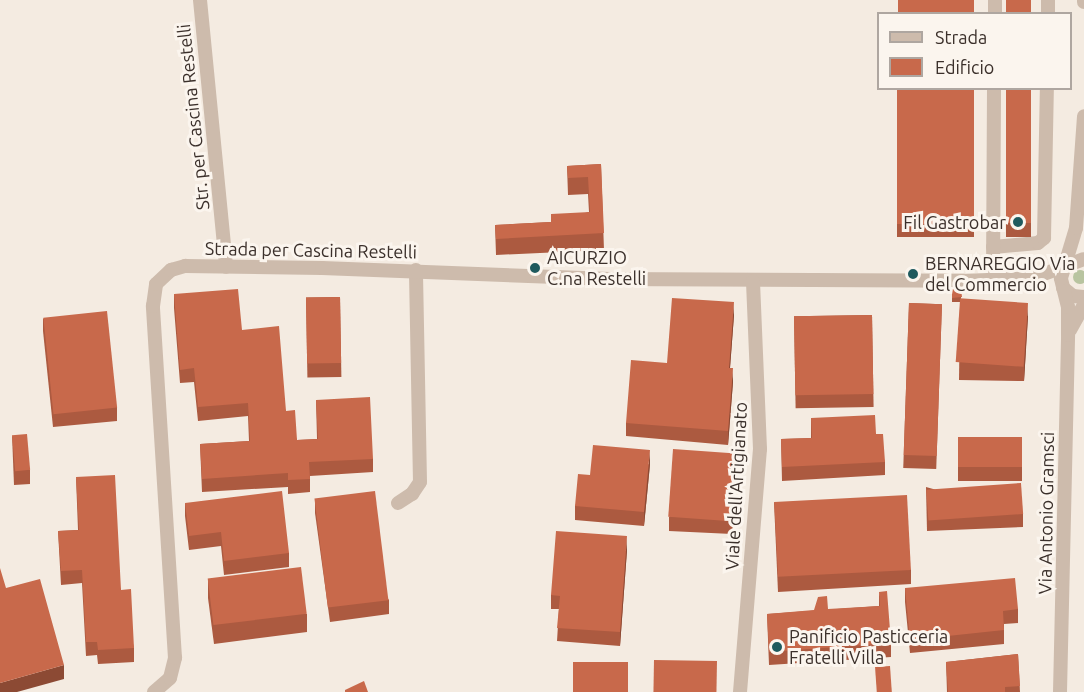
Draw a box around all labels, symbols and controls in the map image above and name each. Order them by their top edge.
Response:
legend [877,12,1072,90]
street label: Str. per Cascina Restelli [173,23,213,211]
text: Strada [935,27,987,47]
text: Edificio [935,57,994,77]
place label: Fil Gastrobar [903,211,1006,233]
marker: Fil Gastrobar [1011,215,1025,229]
street label: Strada per Cascina Restelli [205,237,417,263]
place label: AICURZIO C.na Restelli [547,247,646,290]
place label: BERNAREGGIO Via del Commercio [925,253,1076,296]
marker: AICURZIO C.na Restelli [528,261,542,275]
marker: BERNAREGGIO Via del Commercio [906,267,920,281]
street label: Viale dell'Artigianato [721,401,751,571]
street label: Via Antonio Gramsci [1034,431,1058,595]
place label: Panificio Pasticceria Fratelli Villa [789,626,948,668]
marker: Panificio Pasticceria Fratelli Villa [770,640,784,654]

